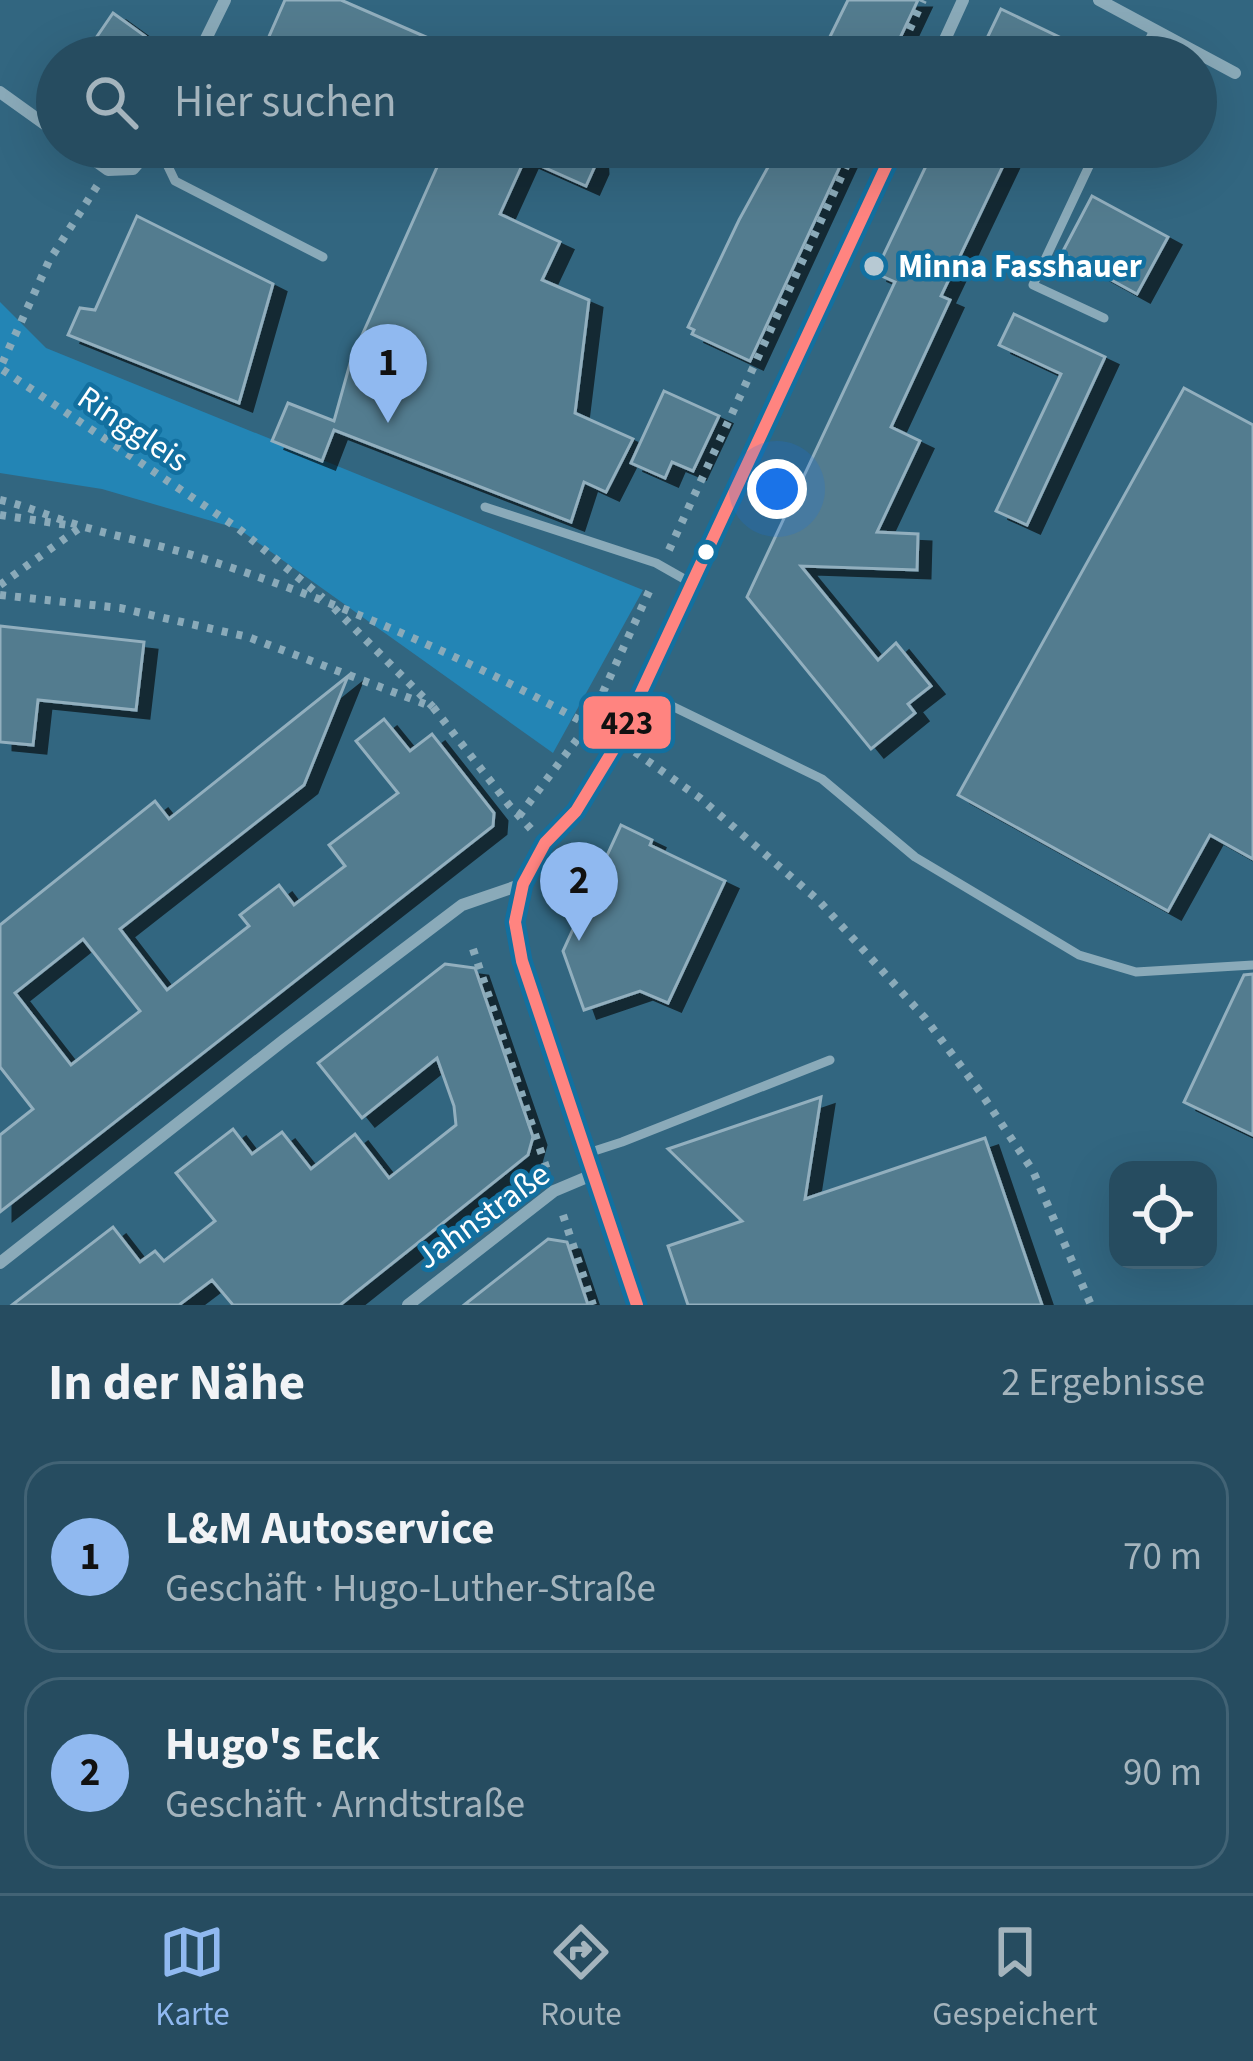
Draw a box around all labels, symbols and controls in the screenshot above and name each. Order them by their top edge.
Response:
search box [36,36,1217,168]
icon: search [78,69,144,135]
text: Hier suchen [174,70,397,134]
place label: Minna Fasshauer [898,243,1143,290]
marker: Minna Fasshauer [861,253,887,279]
pin: 1 [349,324,427,423]
street label: Ringgleis [68,375,198,483]
your location [747,459,807,519]
unlabelled marker [695,541,717,563]
line badge: 423 [581,694,673,751]
text: 423 [601,700,653,747]
pin: 2 [540,842,618,941]
street label: Jahnstraße [406,1151,560,1281]
map controls [1109,1161,1217,1269]
button: locate [1109,1161,1217,1269]
text: In der Nähe [48,1347,305,1419]
text: 2 Ergebnisse [1001,1355,1205,1411]
text: L&M Autoservice [165,1497,495,1561]
text: 1 [80,1529,100,1585]
text: 70 m [1123,1529,1202,1585]
text: Geschäft · Hugo-Luther-Straße [165,1561,656,1617]
text: Hugo's Eck [165,1713,380,1777]
text: 2 [80,1745,100,1801]
text: 90 m [1123,1745,1202,1801]
text: Geschäft · Arndtstraße [165,1777,525,1833]
tab: Karte [155,1919,230,2038]
tab: Route [540,1919,622,2038]
tab: Gespeichert [932,1919,1098,2038]

